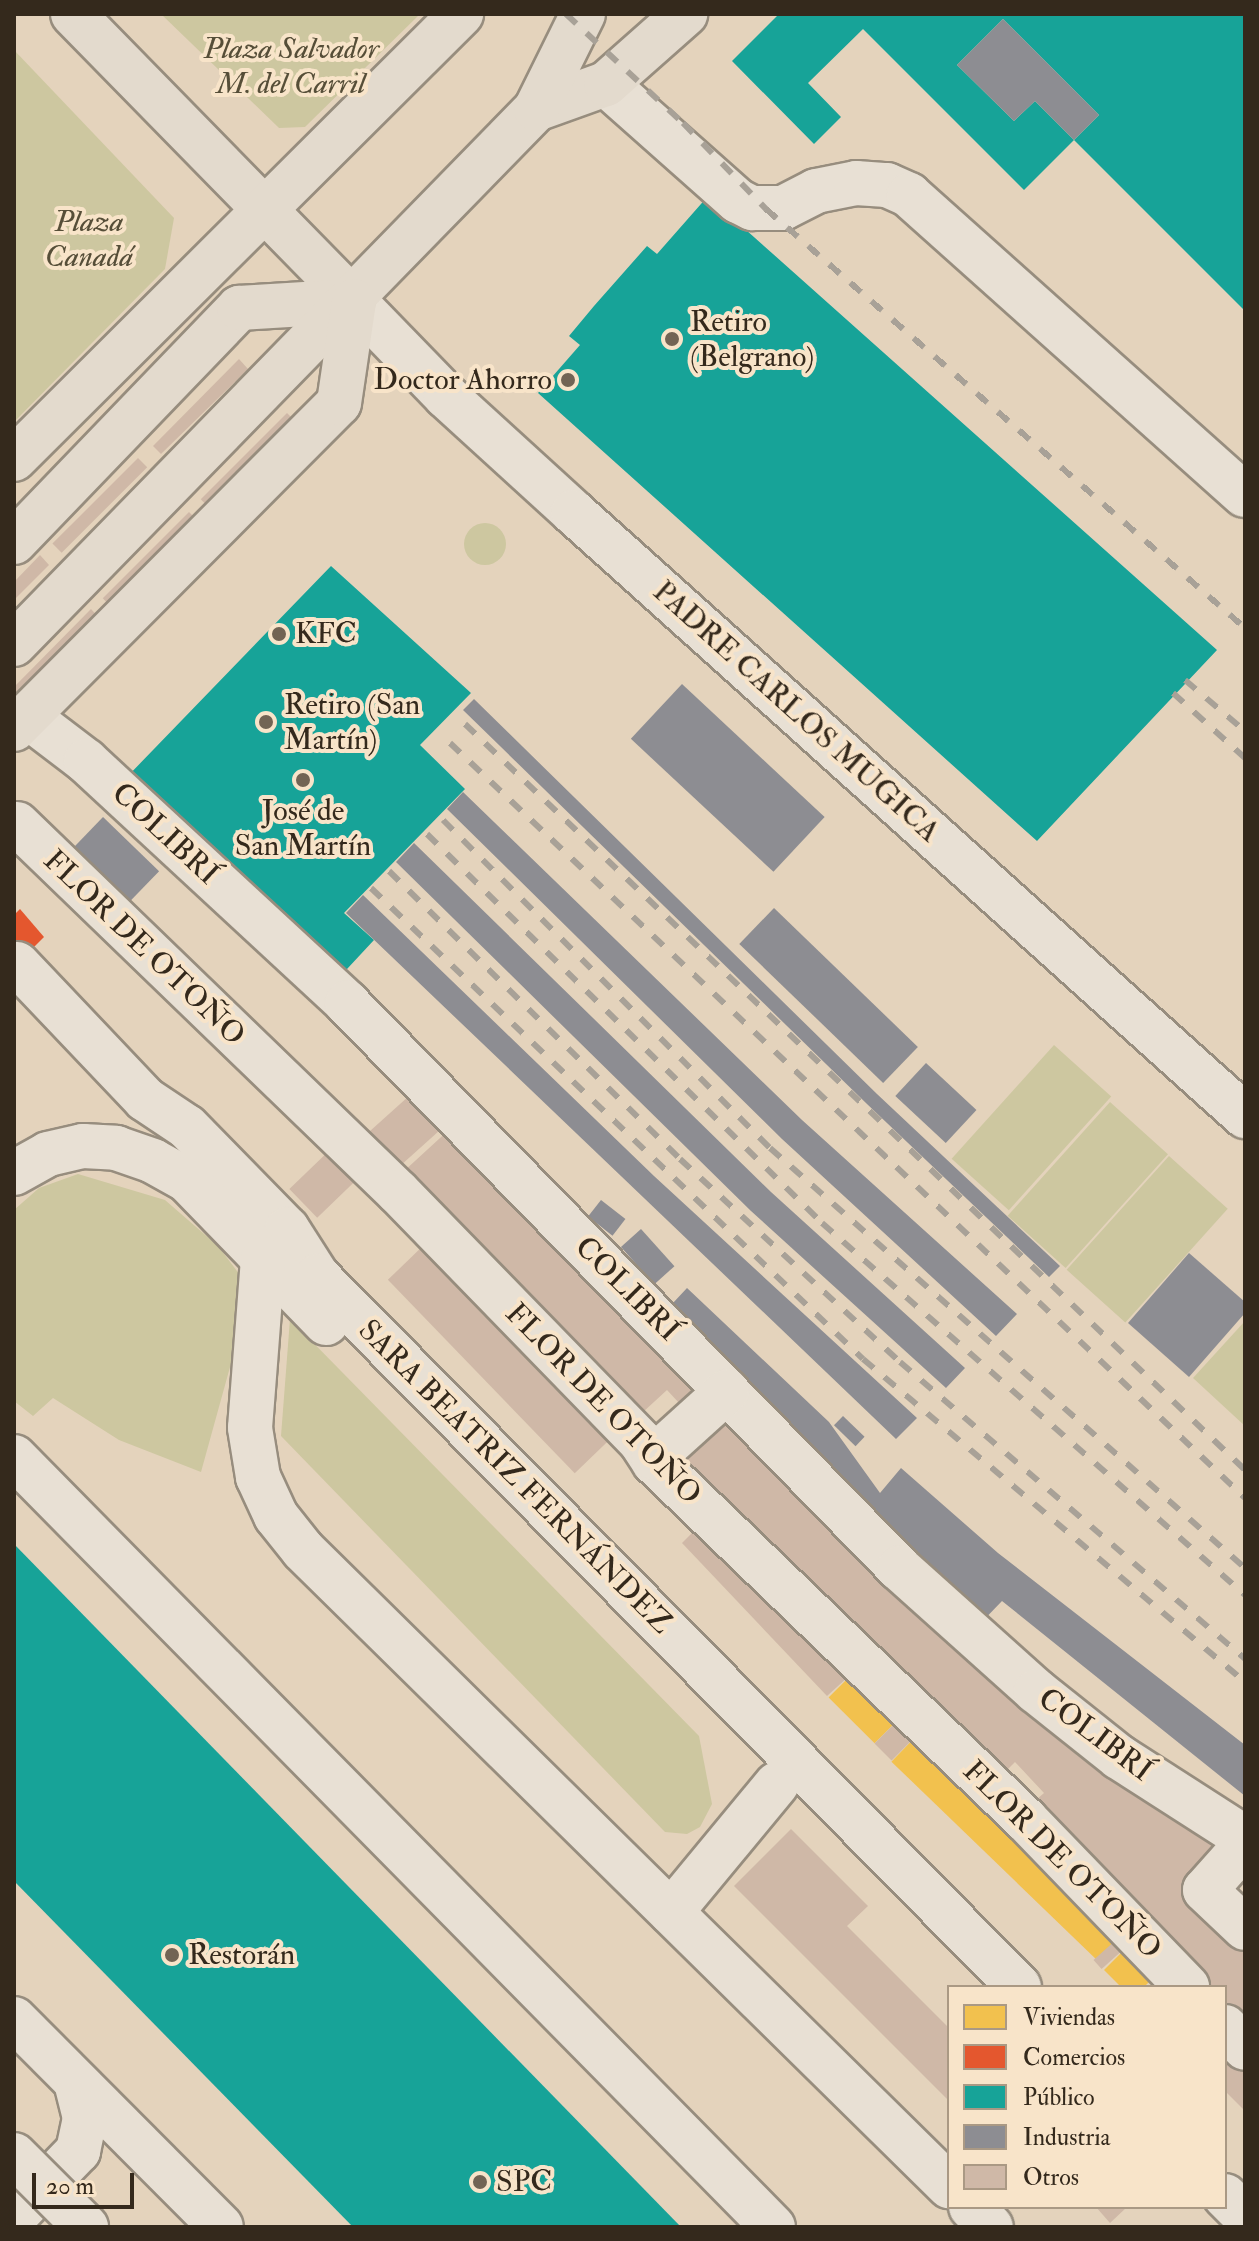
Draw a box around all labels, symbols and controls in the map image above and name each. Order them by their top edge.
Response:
park label: Plaza Salvador M. del Carril [203,31,379,102]
park label: Plaza Canadá [45,204,133,274]
place label: Retiro (Belgrano) [690,304,814,374]
marker: Retiro (Belgrano) [661,328,683,350]
place label: Doctor Ahorro [374,362,552,398]
marker: Doctor Ahorro [559,371,577,389]
street label: PADRE CARLOS MUGICA [645,574,947,850]
place label: KFC [295,616,357,652]
marker: KFC [270,625,288,643]
place label: Retiro (San Martín) [284,687,420,758]
marker: Retiro (San Martín) [255,711,277,733]
marker: José de San Martín [294,771,312,789]
street label: COLIBRÍ [104,775,226,893]
place label: José de San Martín [235,793,371,864]
street label: FLOR DE OTOÑO [36,843,252,1053]
street label: COLIBRÍ [567,1229,687,1349]
street label: FLOR DE OTOÑO [498,1296,708,1512]
street label: SARA BEATRIZ FERNÁNDEZ [351,1313,679,1641]
street label: COLIBRÍ [1031,1681,1159,1789]
street label: FLOR DE OTOÑO [955,1753,1169,1967]
place label: Restorán [188,1937,295,1973]
marker: Restorán [163,1946,181,1964]
legend [947,1985,1227,2209]
text: Viviendas [1023,2002,1115,2033]
text: Comercios [1023,2042,1125,2073]
text: Público [1023,2082,1095,2113]
text: Industria [1023,2122,1110,2153]
scale bar [36,2157,138,2207]
text: Otros [1023,2162,1079,2193]
place label: SPC [496,2164,552,2200]
text: 20 m [46,2171,94,2202]
marker: SPC [471,2173,489,2191]

